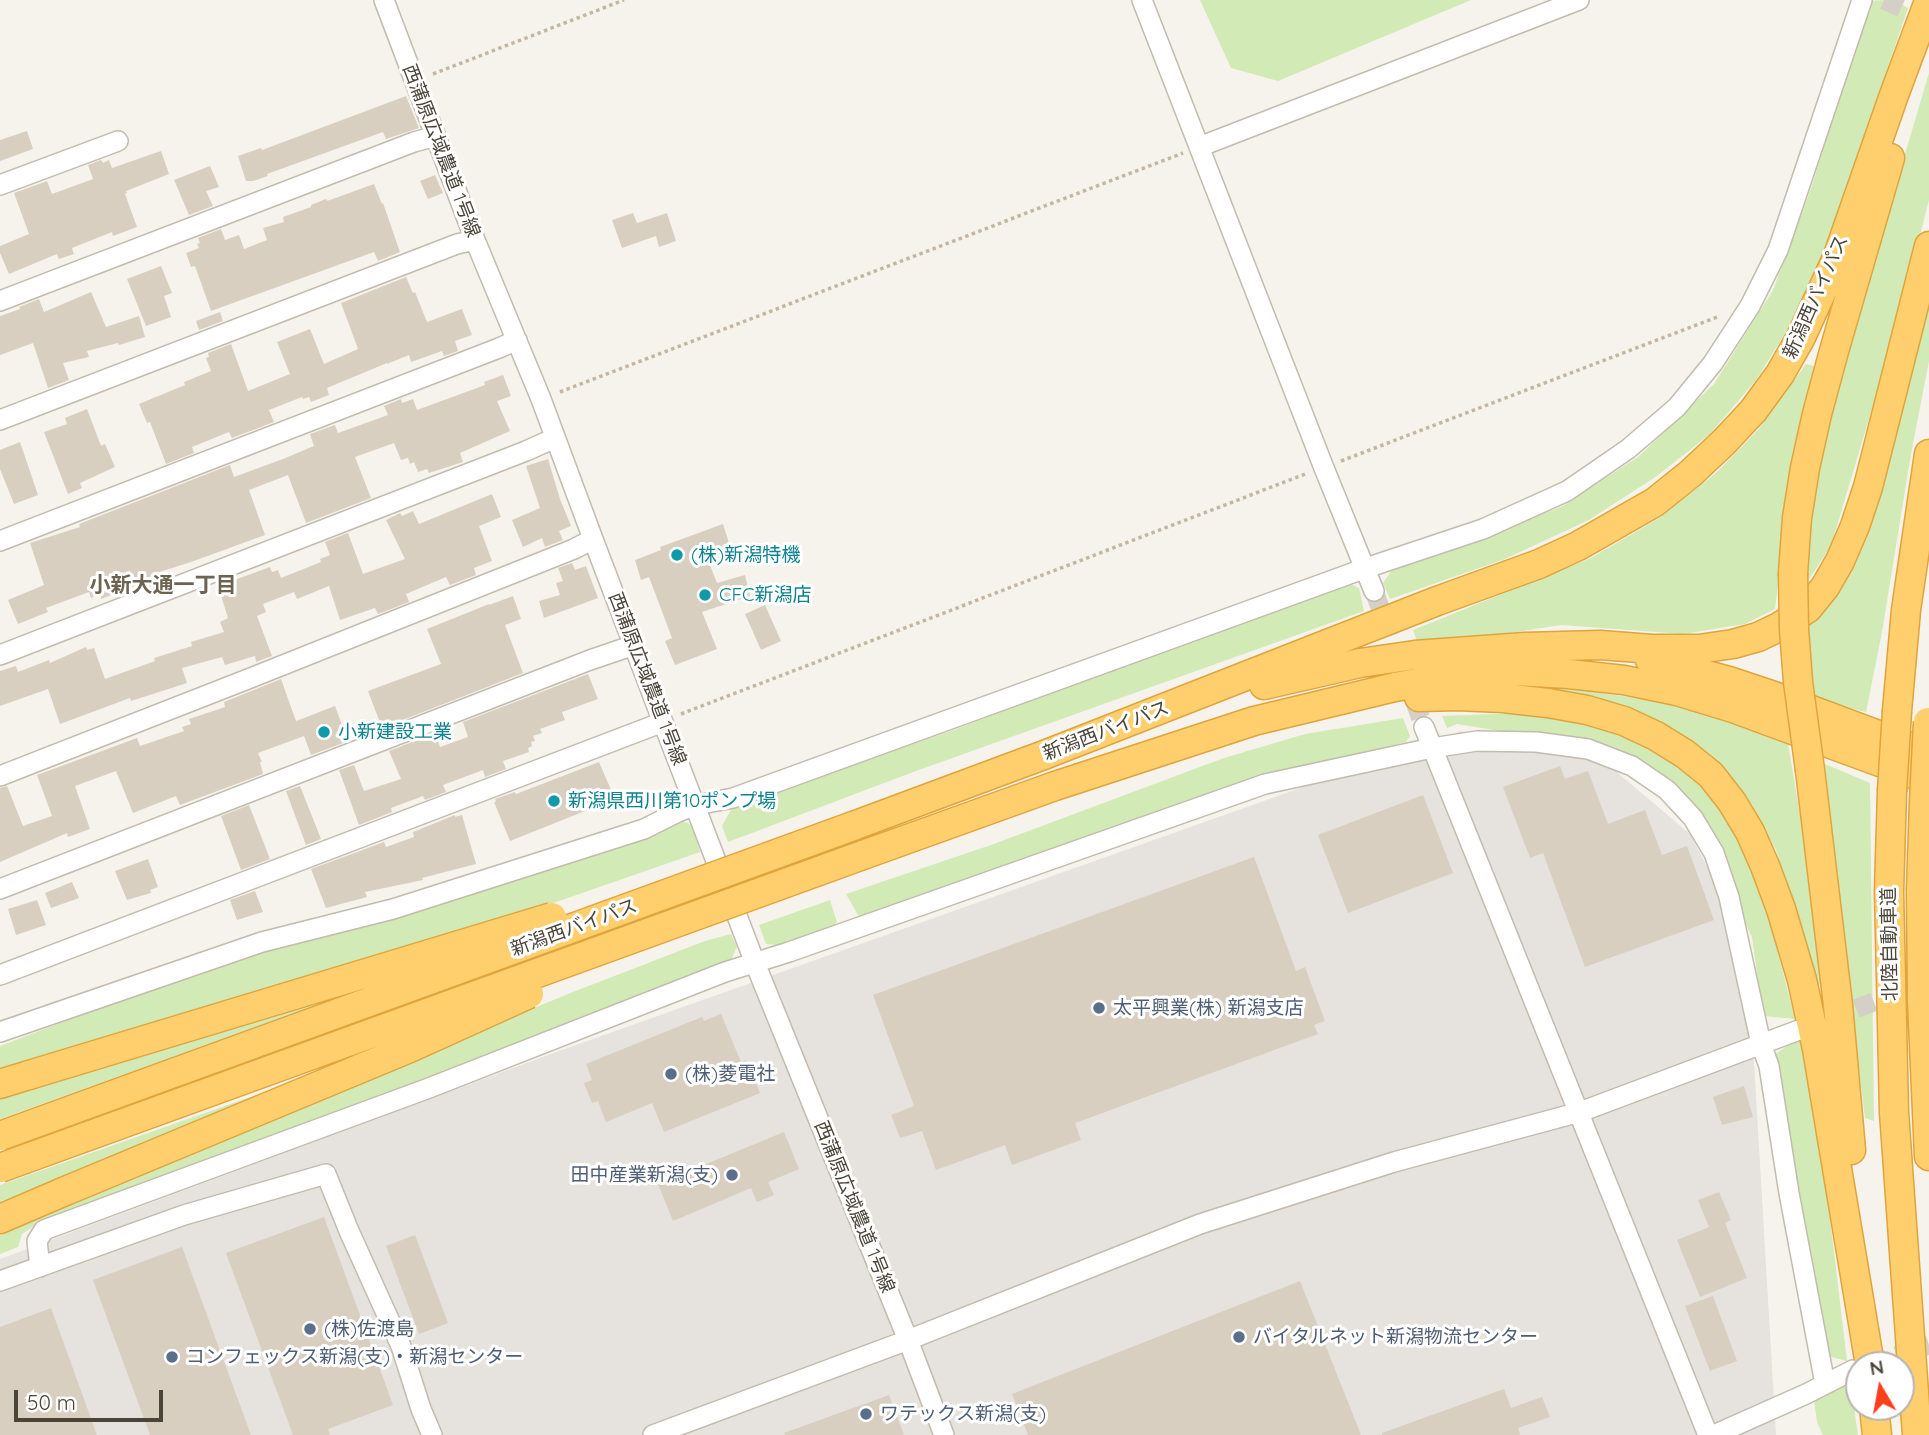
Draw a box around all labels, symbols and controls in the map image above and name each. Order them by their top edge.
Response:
street label: 西蒲原広域農道 1号線 [398,61,484,241]
street label: 新潟西バイパス [1779,232,1853,362]
place label: (株)新潟特機 [691,544,800,566]
marker: (株)新潟特機 [669,547,685,563]
district label: 小新大通一丁目 [90,573,236,599]
place label: CFC新潟店 [719,584,811,606]
marker: CFC新潟店 [697,587,713,603]
street label: 西蒲原広域農道 1号線 [604,589,690,769]
street label: 新潟西バイパス [1040,697,1172,765]
place label: 小新建設工業 [338,721,452,743]
marker: 小新建設工業 [316,724,332,740]
place label: 新潟県西川第10ポンプ場 [568,790,776,812]
marker: 新潟県西川第10ポンプ場 [546,793,562,809]
street label: 北陸自動車道 [1878,887,1902,1001]
street label: 新潟西バイパス [508,895,640,961]
place label: 太平興業(株) 新潟支店 [1113,997,1303,1019]
marker: 太平興業(株) 新潟支店 [1091,1000,1107,1016]
place label: (株)菱電社 [685,1063,775,1085]
marker: (株)菱電社 [663,1066,679,1082]
street label: 西蒲原広域農道 1号線 [809,1118,899,1296]
place label: 田中産業新潟(支) [571,1164,718,1186]
marker: 田中産業新潟(支) [724,1167,740,1183]
place label: (株)佐渡島 [324,1318,414,1340]
marker: (株)佐渡島 [302,1321,318,1337]
place label: バイタルネット新潟物流センター [1253,1326,1538,1348]
marker: バイタルネット新潟物流センター [1231,1329,1247,1345]
place label: コンフェックス新潟(支)・新潟センター [186,1346,523,1368]
marker: コンフェックス新潟(支)・新潟センター [164,1349,180,1365]
north arrow [1845,1351,1915,1421]
text: N [1868,1354,1886,1380]
scale bar [18,1376,166,1420]
text: 50 m [27,1389,76,1415]
place label: ワテックス新潟(支) [880,1403,1046,1425]
marker: ワテックス新潟(支) [858,1406,874,1422]

